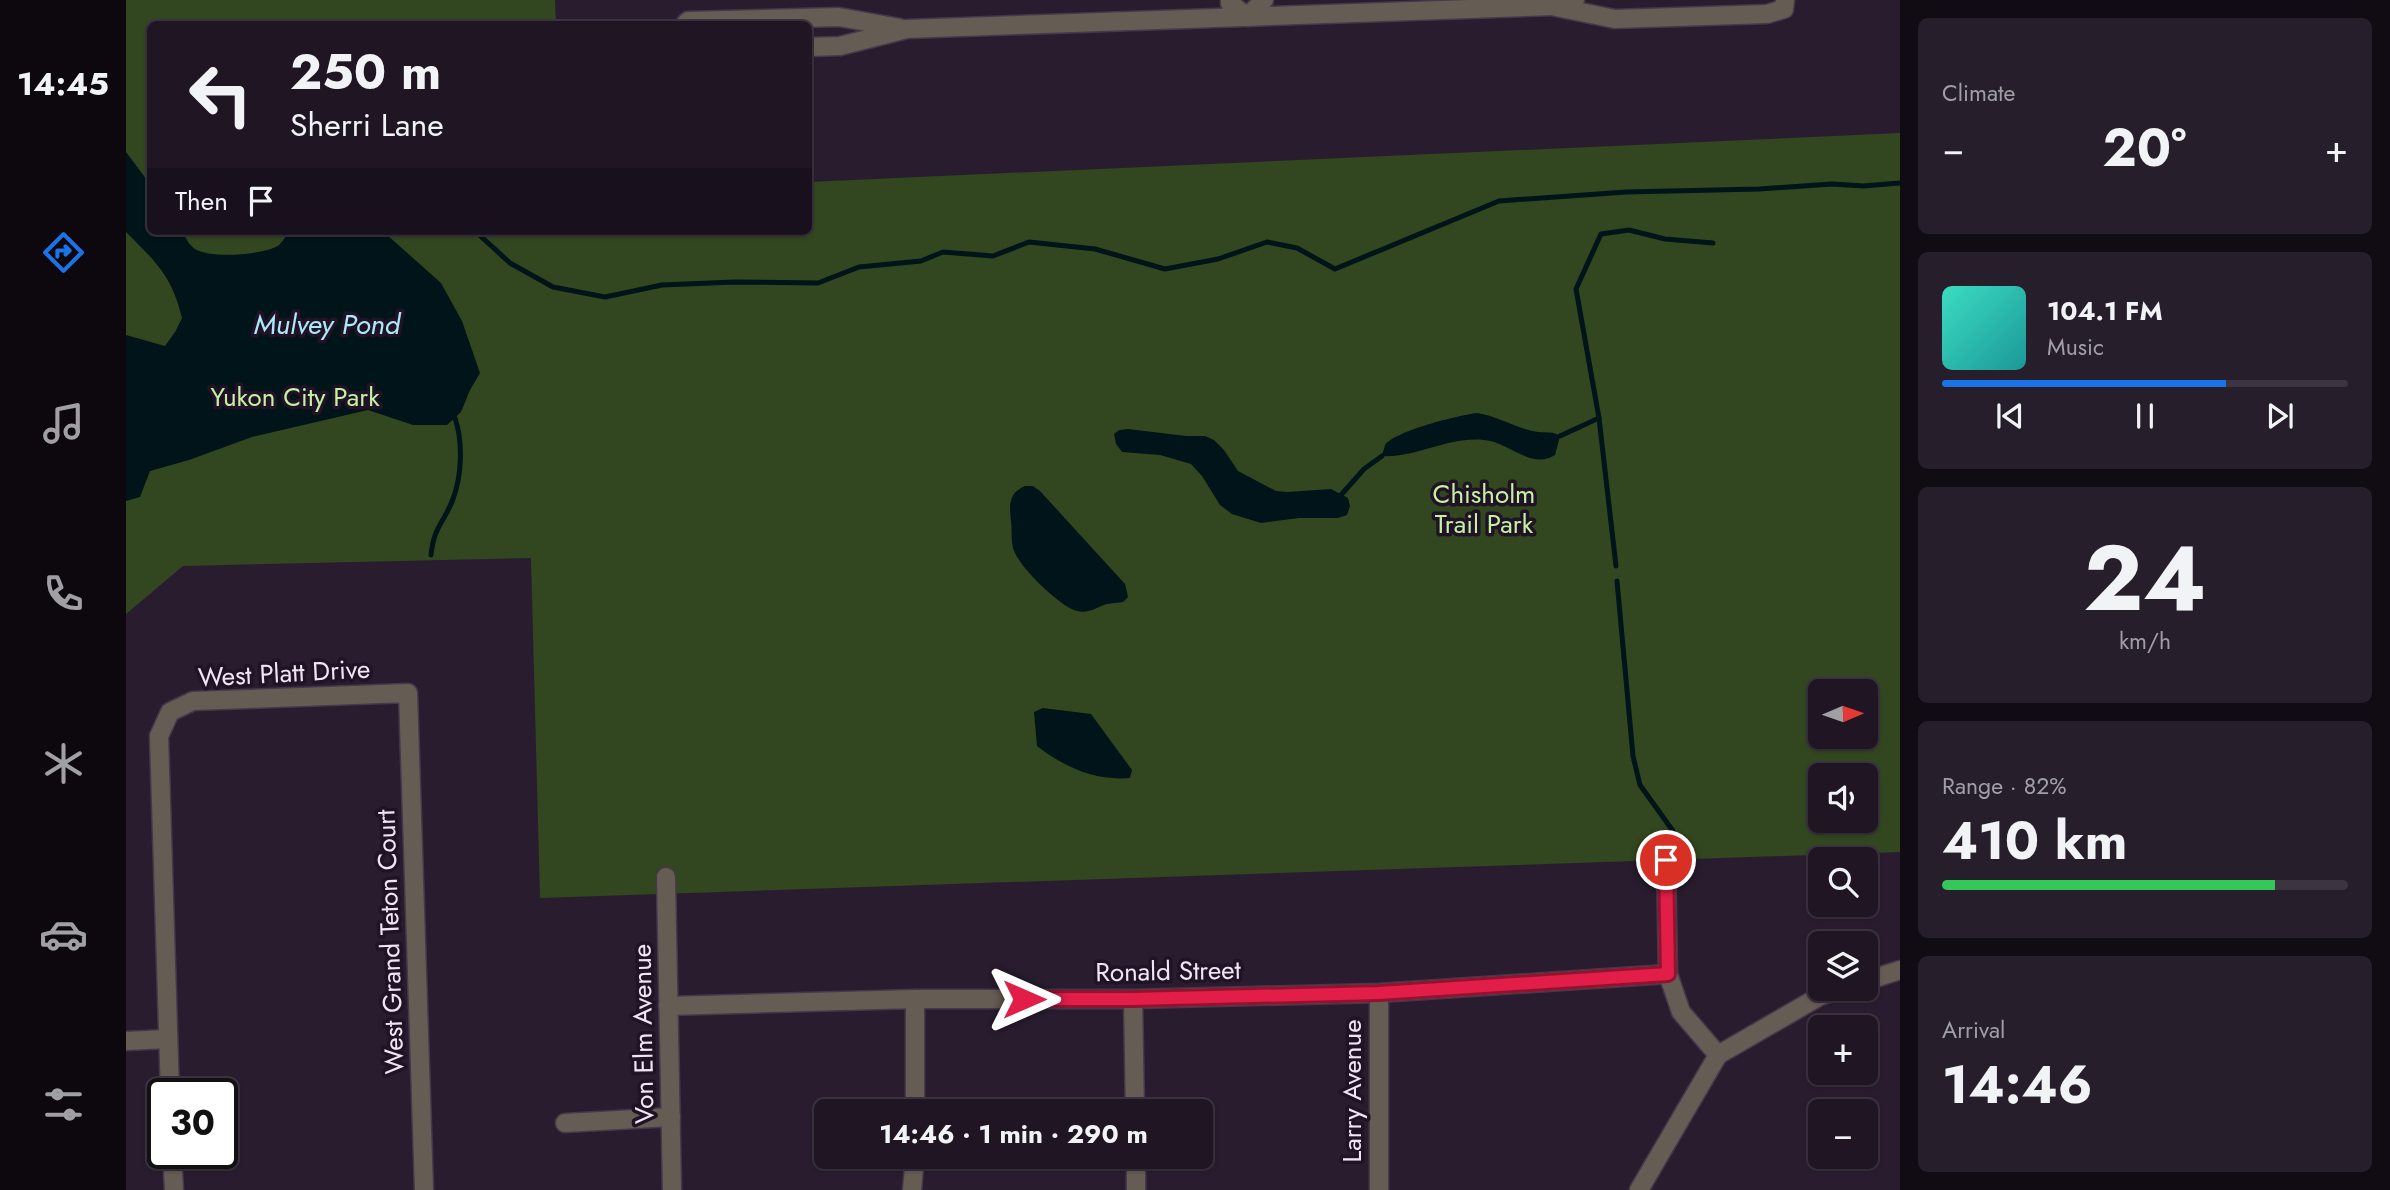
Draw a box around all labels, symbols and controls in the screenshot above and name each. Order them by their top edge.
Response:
text: 250 m [290,37,441,107]
icon: left [175,49,266,140]
text: 14:45 [17,61,109,107]
text: Climate [1942,76,2015,110]
text: Sherri Lane [290,102,444,148]
text: 20° [2103,110,2187,186]
text: − [1942,121,1964,176]
text: + [2325,121,2348,176]
text: Then [175,182,228,220]
icon: arrive [242,182,280,220]
icon: directions [39,228,88,277]
text: 104.1 FM [2047,292,2163,330]
water label: Mulvey Pond [254,304,402,345]
text: Music [2047,330,2104,364]
park label: Yukon City Park [210,378,380,416]
icon: previous [1991,397,2029,435]
icon: pause [2126,397,2164,435]
icon: next [2261,397,2299,435]
icon: music [39,399,88,448]
park label: Chisholm Trail Park [1433,475,1535,543]
text: 24 [2083,513,2207,644]
icon: phone [39,569,88,618]
text: km/h [2119,624,2171,658]
street label: West Platt Drive [197,650,371,696]
north arrow [1808,679,1878,749]
map controls [1808,679,1878,1169]
icon: climate [39,739,88,788]
button: sound [1808,763,1878,833]
text: Range · 82% [1942,769,2067,803]
text: 410 km [1942,803,2127,879]
street label: West Grand Teton Court [366,808,414,1075]
pin [1636,830,1696,890]
icon: arrive [1647,841,1685,879]
button: search [1808,847,1878,917]
icon: car [39,910,88,959]
button: layers [1808,931,1878,1001]
street label: Von Elm Avenue [622,944,664,1124]
street label: Ronald Street [1095,951,1242,991]
position arrow [987,962,1061,1036]
text: Arrival [1942,1013,2005,1047]
button: + [1808,1015,1878,1085]
street label: Larry Avenue [1333,1019,1371,1163]
text: 14:46 [1942,1047,2093,1123]
speed limit sign: 30 [147,1078,238,1169]
icon: filters [39,1080,88,1129]
button: − [1808,1099,1878,1169]
text: 14:46 · 1 min · 290 m [879,1115,1148,1153]

